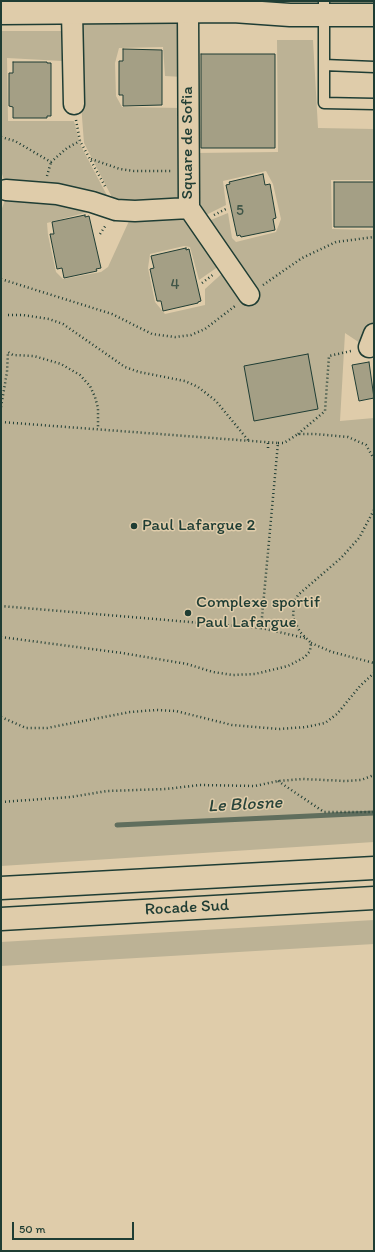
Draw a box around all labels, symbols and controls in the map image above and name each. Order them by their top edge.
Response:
street label: Square de Sofia [178,86,198,200]
house number: 5 [236,202,244,220]
house number: 4 [170,276,180,294]
place label: Paul Lafargue 2 [142,516,255,536]
marker: Paul Lafargue 2 [129,521,139,531]
place label: Complexe sportif Paul Lafargue [196,593,320,633]
marker: Complexe sportif Paul Lafargue [183,608,193,618]
water label: Le Blosne [207,792,283,818]
street label: Rocade Sud [144,896,230,920]
scale bar [14,1214,136,1240]
text: 50 m [19,1222,45,1236]

